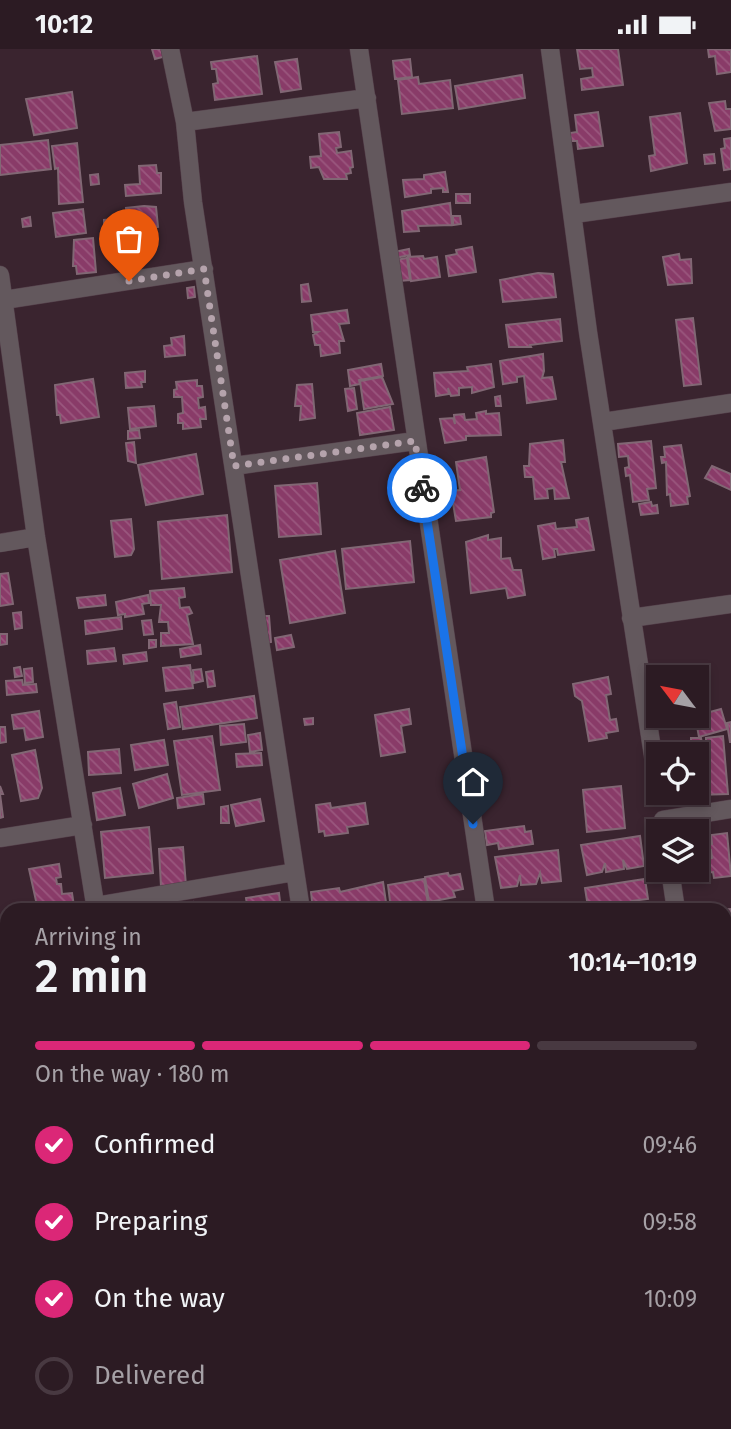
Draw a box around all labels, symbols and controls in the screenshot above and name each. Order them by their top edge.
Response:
text: 10:12 [35,9,93,40]
pin [99,209,159,281]
icon: bag [110,220,148,258]
courier [387,453,457,523]
icon: bike [403,469,441,507]
north arrow [646,665,709,728]
map controls [646,665,709,882]
button: locate [646,742,709,805]
pin [443,752,503,824]
icon: home [454,763,492,801]
button: layers [646,819,709,882]
text: Arriving in [35,923,142,951]
text: 10:14–10:19 [568,947,697,978]
text: 2 min [35,949,148,1004]
text: On the way · 180 m [35,1060,230,1088]
icon: check [35,1126,73,1164]
text: Confirmed [94,1129,215,1160]
text: 09:46 [642,1131,697,1159]
icon: check [35,1203,73,1241]
text: Preparing [94,1206,207,1237]
text: 09:58 [643,1208,697,1236]
icon: check [35,1280,73,1318]
text: On the way [94,1283,225,1314]
text: 10:09 [644,1285,697,1313]
text: Delivered [94,1360,206,1391]

